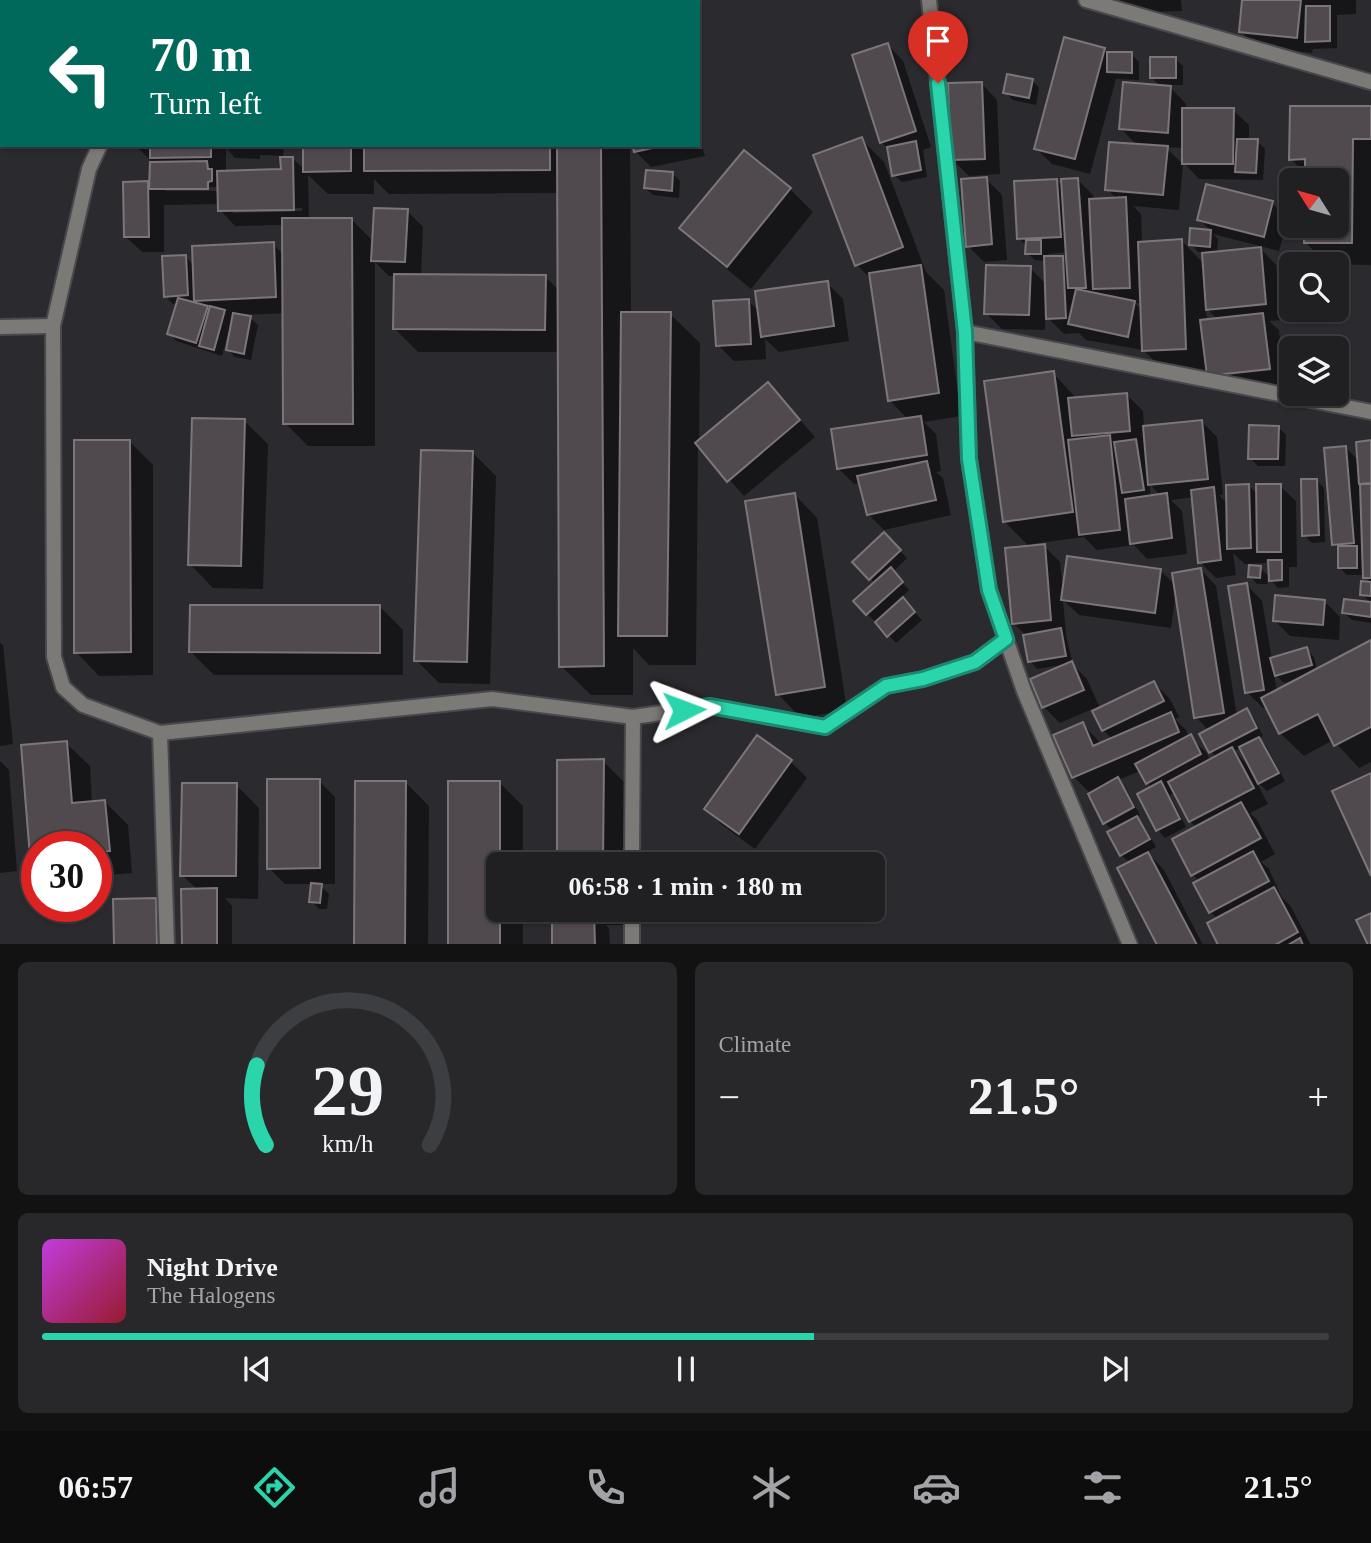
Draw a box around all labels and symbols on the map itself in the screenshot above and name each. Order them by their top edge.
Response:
pin [908,11,968,83]
north arrow [1279,168,1349,238]
position arrow [647,673,721,747]
speed limit sign: 30 [21,831,112,922]

